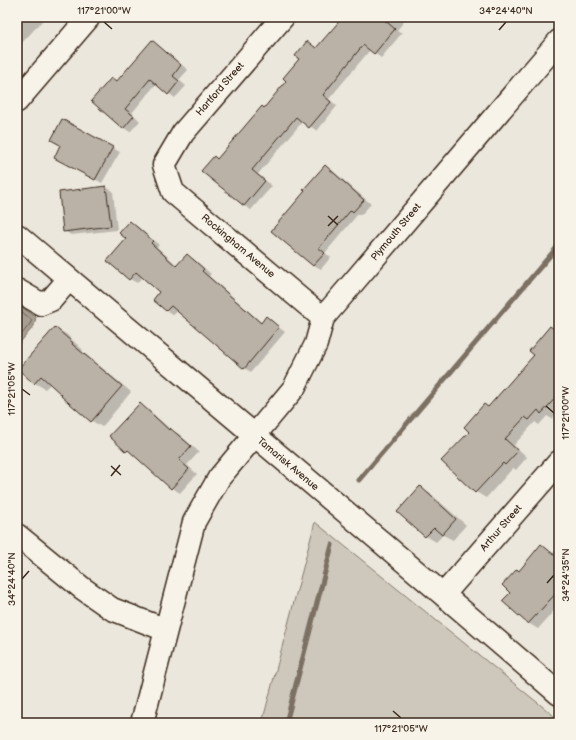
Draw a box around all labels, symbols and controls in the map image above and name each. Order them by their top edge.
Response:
text: 117°21'00"W [77,5,131,17]
text: 34°24'40"N [479,5,533,17]
street label: Hartford Street [193,60,247,118]
street label: Plymouth Street [369,201,423,263]
street label: Rockingham Avenue [199,212,277,280]
text: 117°21'05"W [6,362,18,416]
text: 117°21'00"W [560,386,572,440]
street label: Tamarisk Avenue [255,435,321,493]
street label: Arthur Street [478,502,524,554]
text: 34°24'35"N [560,548,572,602]
text: 34°24'40"N [6,552,18,606]
text: 117°21'05"W [374,723,428,735]

